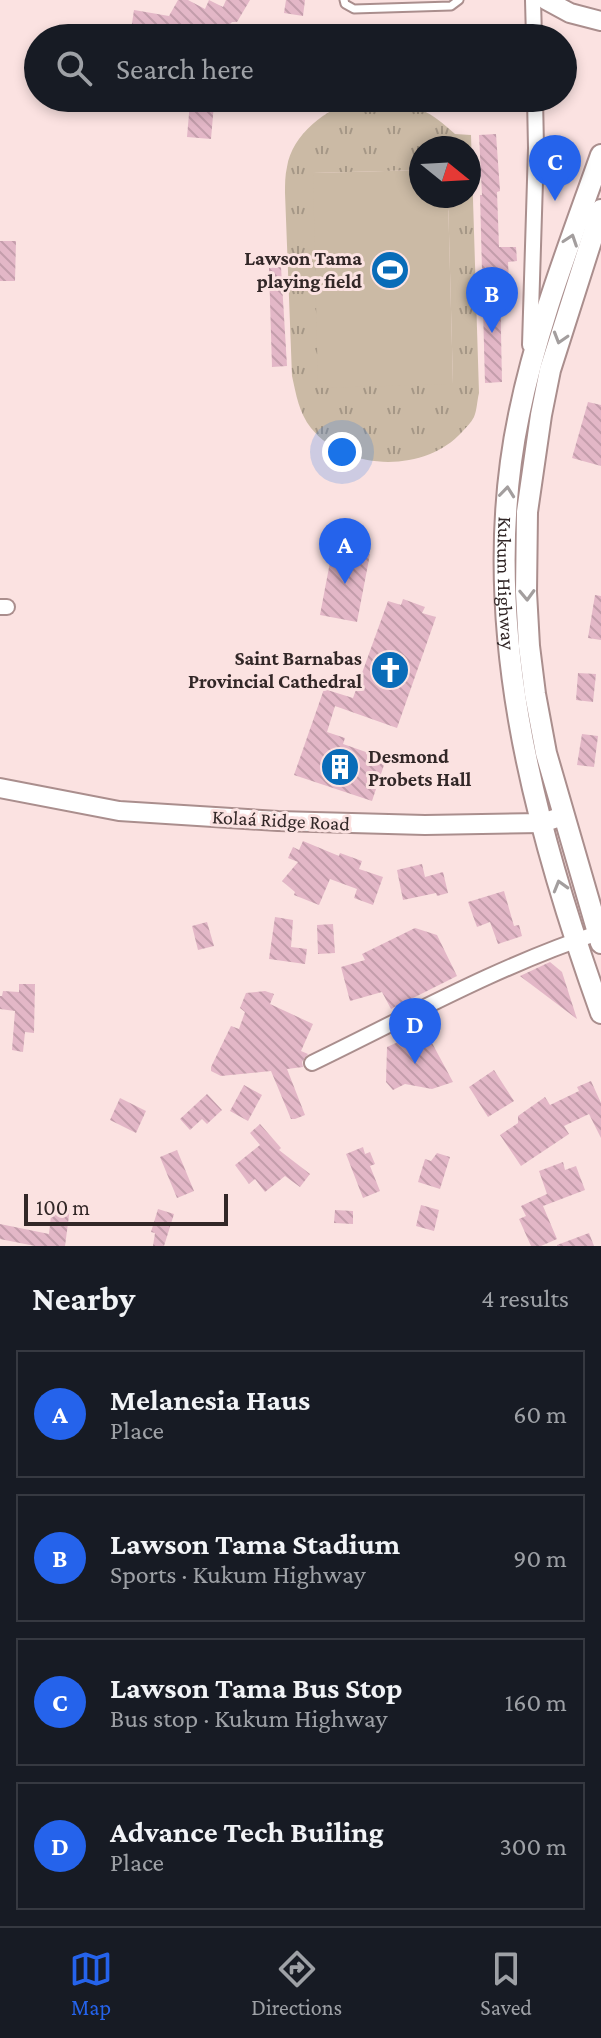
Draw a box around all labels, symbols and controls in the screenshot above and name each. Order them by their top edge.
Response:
search box [24,24,577,112]
icon: search [52,46,96,90]
text: Search here [116,52,254,85]
pin: C [529,135,581,201]
north arrow [409,136,481,208]
one-way arrow [562,234,578,248]
place label: Lawson Tama playing field [244,247,362,292]
sports icon: Lawson Tama playing field [369,249,411,291]
pin: B [466,267,518,333]
one-way arrow [553,331,569,344]
your location [322,432,362,472]
one-way arrow [499,485,516,498]
street label: Kukum Highway [493,516,520,652]
pin: A [319,518,371,584]
one-way arrow [518,589,535,602]
place label: Saint Barnabas Provincial Cathedral [188,647,362,692]
church icon: Saint Barnabas Provincial Cathedral [369,649,411,691]
place label: Desmond Probets Hall [368,745,471,790]
building icon: Desmond Probets Hall [319,746,361,788]
street label: Kolaá Ridge Road [211,805,351,836]
one-way arrow [552,879,569,893]
pin: D [389,998,441,1064]
scale bar [24,1190,228,1226]
text: 100 m [36,1195,90,1220]
text: Nearby [32,1280,135,1317]
text: 4 results [481,1284,569,1313]
text: Melanesia Haus [110,1383,310,1416]
text: A [52,1400,68,1429]
text: 60 m [513,1400,567,1429]
text: Place [110,1416,164,1445]
text: Lawson Tama Stadium [110,1527,400,1560]
text: B [52,1544,68,1573]
text: 90 m [513,1544,567,1573]
text: Sports · Kukum Highway [110,1560,366,1589]
text: Lawson Tama Bus Stop [110,1671,403,1704]
text: C [52,1688,68,1717]
text: 160 m [505,1688,567,1717]
text: Bus stop · Kukum Highway [110,1704,388,1733]
text: Advance Tech Builing [110,1815,384,1848]
text: D [51,1832,69,1861]
text: 300 m [499,1832,567,1861]
text: Place [110,1848,164,1877]
tab: Map [69,1947,113,2020]
tab: Directions [251,1947,342,2020]
tab: Saved [480,1947,532,2020]

